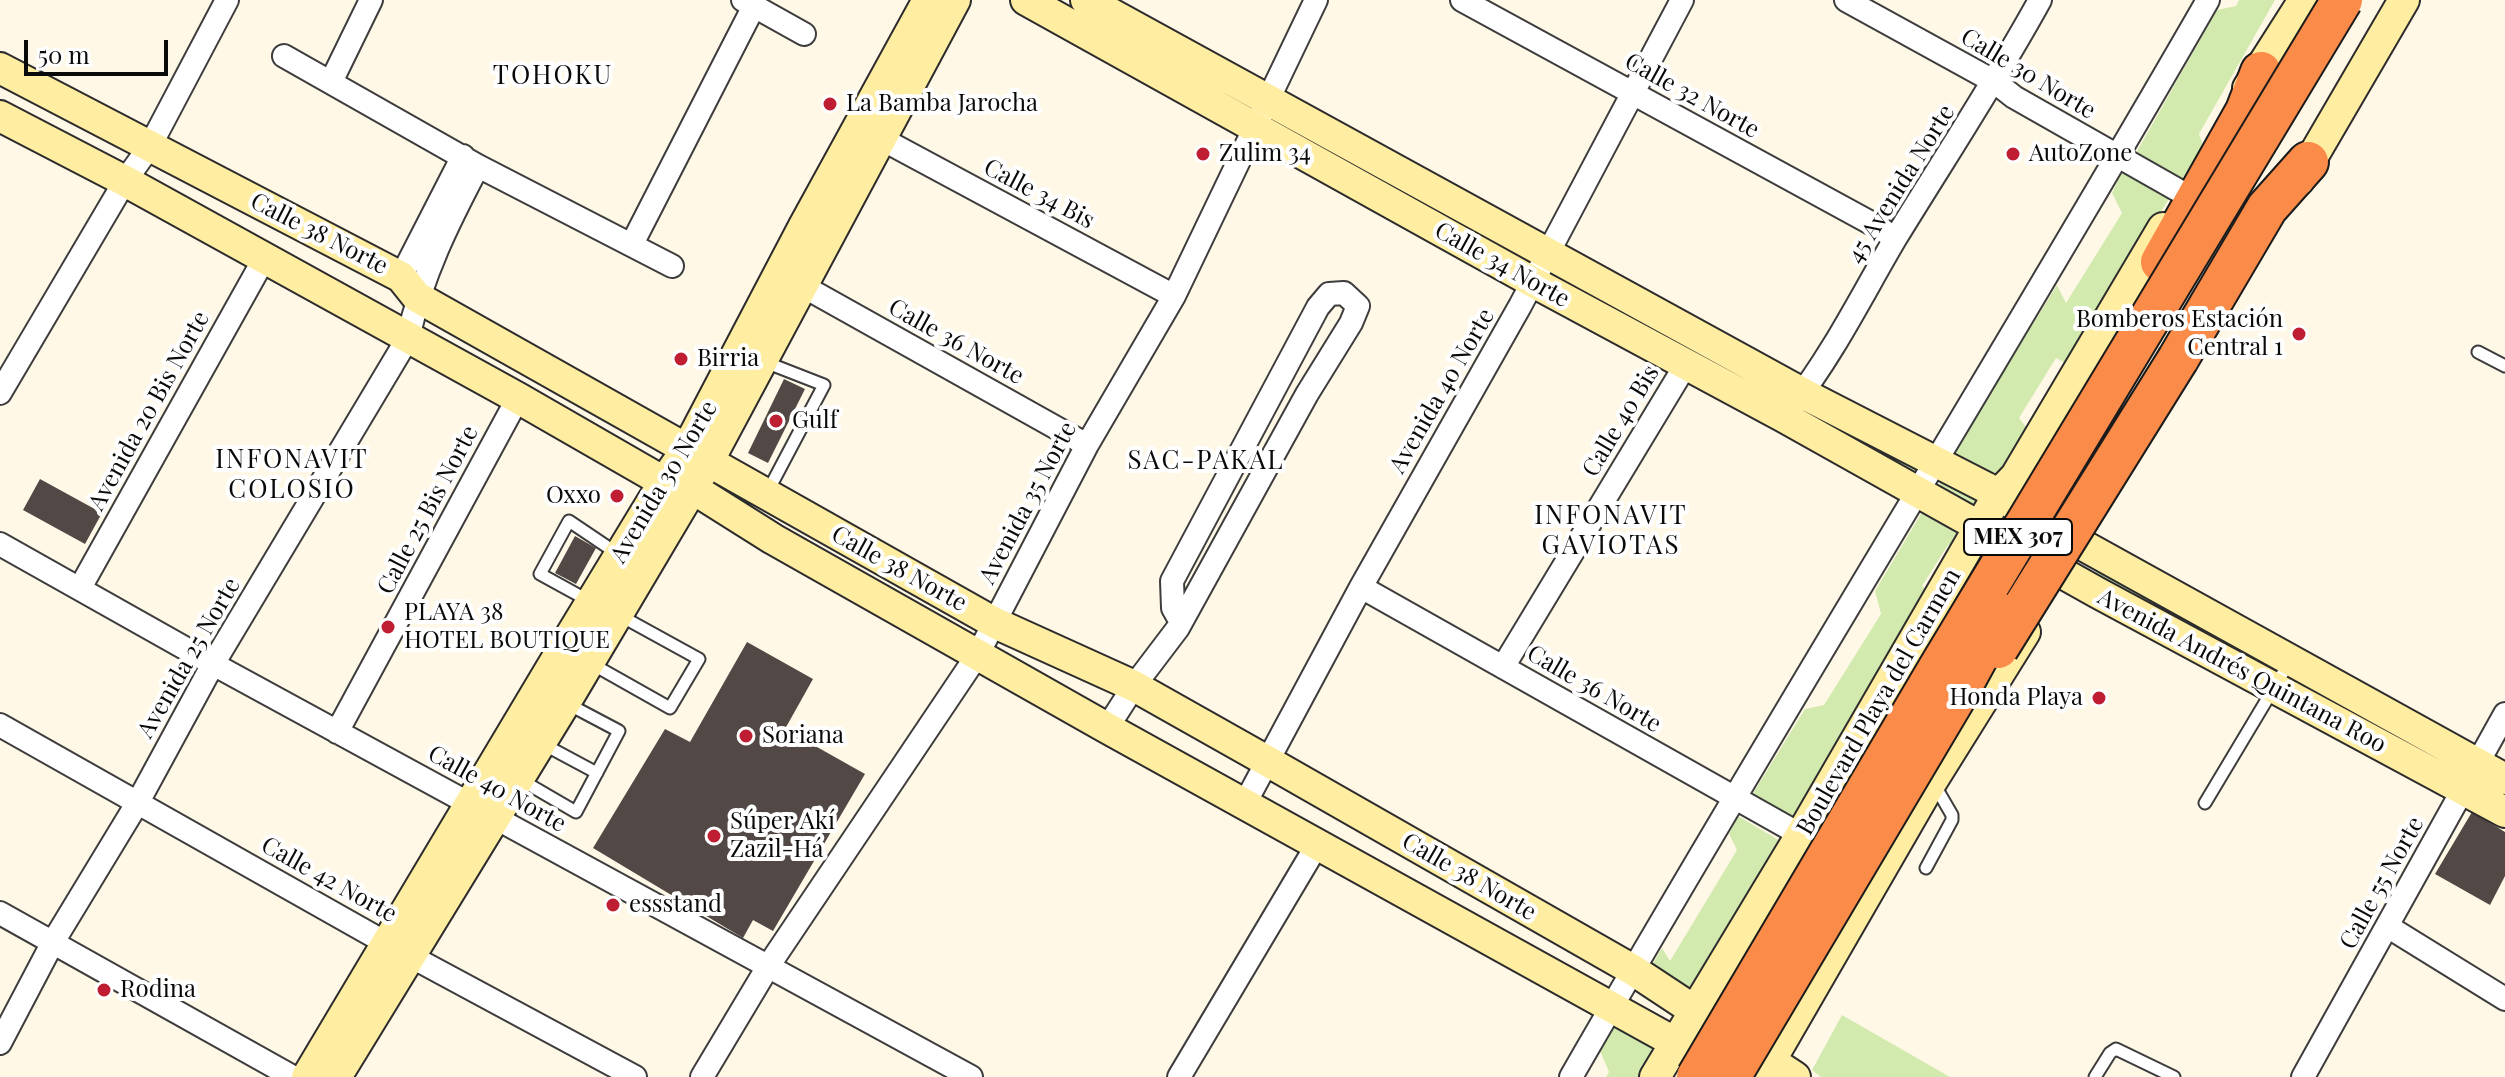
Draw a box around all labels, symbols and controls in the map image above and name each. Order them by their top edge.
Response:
street label: Calle 30 Norte [1955,22,2101,126]
scale bar [28,24,172,74]
text: 50 m [38,38,90,70]
street label: Calle 32 Norte [1620,47,1764,145]
district label: TOHOKU [493,60,613,92]
place label: La Bamba Jarocha [846,90,1038,118]
marker: La Bamba Jarocha [821,95,839,113]
street label: 45 Avenida Norte [1841,100,1961,268]
place label: Zulim 34 [1219,140,1311,168]
place label: AutoZone [2029,140,2132,168]
marker: Zulim 34 [1194,145,1212,163]
marker: AutoZone [2004,145,2022,163]
street label: Calle 34 Bis [979,153,1099,235]
street label: Calle 38 Norte [245,187,393,281]
street label: Calle 34 Norte [1430,216,1574,314]
street label: Calle 36 Norte [883,293,1029,391]
street label: Avenida 40 Norte [1383,304,1501,478]
street label: Avenida 20 Bis Norte [82,306,216,516]
place label: Bomberos Estación Central 1 [2076,306,2283,362]
marker: Bomberos Estación Central 1 [2290,325,2308,343]
place label: Birria [697,345,759,373]
marker: Birria [672,350,690,368]
street label: Calle 40 Bis [1576,360,1666,482]
street label: Avenida 30 Norte [604,396,724,568]
place label: Gulf [792,407,838,435]
marker: Gulf [767,412,785,430]
street label: Avenida 35 Norte [973,417,1083,589]
street label: Calle 25 Bis Norte [371,421,485,599]
district label: INFONAVIT COLOSIO [215,444,369,506]
district label: SAC-PAKAL [1127,445,1285,477]
place label: Oxxo [546,482,601,510]
marker: Oxxo [608,487,626,505]
district label: INFONAVIT GAVIOTAS [1534,500,1688,562]
road number: MEX 307 [1964,519,2072,555]
street label: Calle 38 Norte [826,520,972,618]
street label: Boulevard Playa del Carmen [1791,564,1967,840]
street label: Avenida 25 Norte [131,573,247,743]
street label: Avenida Andrés Quintana Roo [2093,583,2391,759]
place label: PLAYA 38 HOTEL BOUTIQUE [404,599,610,655]
marker: PLAYA 38 HOTEL BOUTIQUE [379,618,397,636]
street label: Calle 36 Norte [1522,639,1666,739]
place label: Honda Playa [1950,684,2083,712]
marker: Honda Playa [2090,689,2108,707]
place label: Soriana [762,722,844,750]
marker: Soriana [737,727,755,745]
street label: Calle 40 Norte [423,739,571,839]
place label: Súper Akí Zazil-Há [730,808,835,864]
street label: Calle 55 Norte [2334,812,2430,954]
marker: Súper Akí Zazil-Há [705,827,723,845]
street label: Calle 38 Norte [1397,827,1541,927]
street label: Calle 42 Norte [256,831,402,929]
place label: essstand [629,891,722,919]
marker: essstand [604,896,622,914]
place label: Rodina [120,976,196,1004]
marker: Rodina [95,981,113,999]

